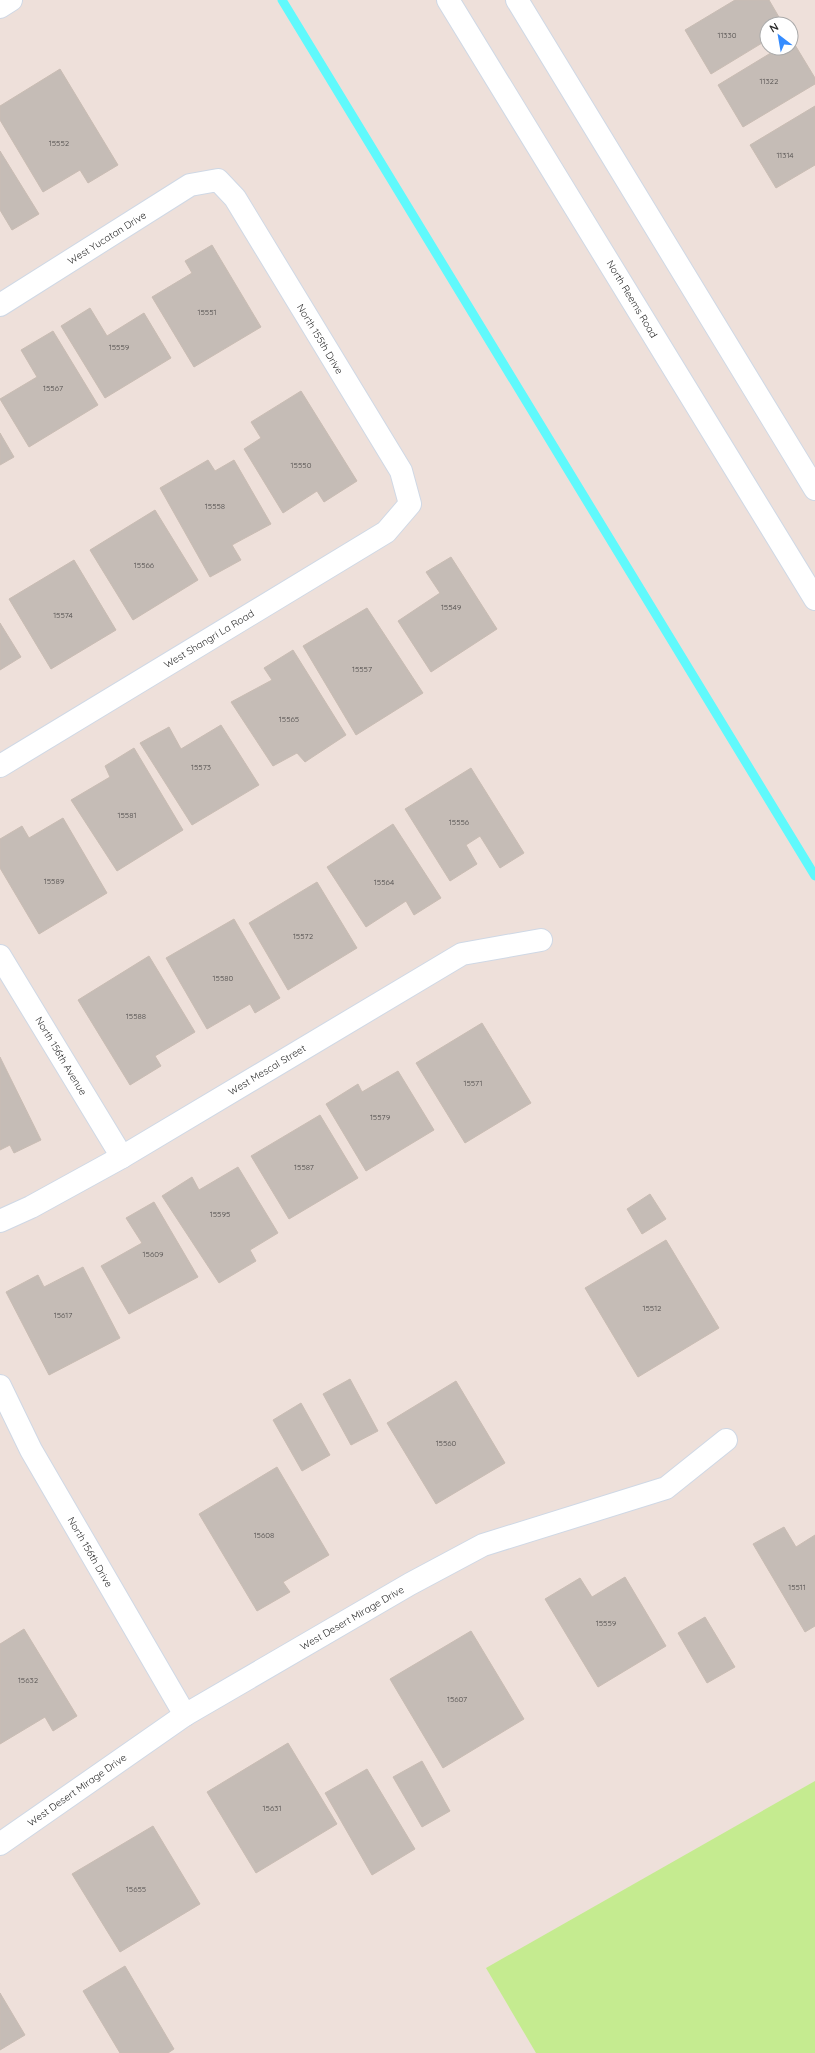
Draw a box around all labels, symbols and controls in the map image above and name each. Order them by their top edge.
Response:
north arrow [759,16,799,56]
text: N [767,19,781,36]
house number: 11330 [717,30,737,40]
house number: 11322 [760,76,779,86]
house number: 15552 [49,138,70,148]
house number: 11314 [776,150,794,160]
street label: West Yucatan Drive [65,208,149,267]
street label: North Reems Road [604,258,660,340]
street label: North 155th Drive [294,302,346,377]
house number: 15551 [198,307,217,317]
house number: 15559 [109,342,130,352]
house number: 15567 [43,383,63,393]
house number: 15550 [291,460,312,470]
house number: 15558 [205,501,225,511]
house number: 15566 [134,560,155,570]
house number: 15549 [441,602,462,612]
street label: West Shangri La Road [162,607,256,671]
house number: 15574 [53,610,73,620]
house number: 15557 [352,664,372,674]
house number: 15565 [279,714,299,724]
house number: 15573 [191,762,211,772]
house number: 15581 [118,810,137,820]
house number: 15556 [449,817,470,827]
house number: 15589 [44,876,65,886]
house number: 15564 [374,877,394,887]
house number: 15572 [293,931,314,941]
house number: 15580 [213,973,234,983]
house number: 15588 [126,1011,146,1021]
street label: North 156th Avenue [32,1014,90,1098]
street label: West Mescal Street [226,1041,309,1098]
house number: 15571 [463,1078,483,1088]
house number: 15579 [370,1112,391,1122]
house number: 15587 [294,1162,314,1172]
house number: 15595 [210,1209,230,1219]
house number: 15609 [143,1249,164,1259]
house number: 15512 [642,1303,662,1313]
house number: 15617 [54,1310,72,1320]
house number: 15560 [436,1438,457,1448]
street label: North 156th Drive [65,1514,116,1590]
house number: 15608 [254,1530,274,1540]
house number: 15511 [788,1582,806,1592]
street label: West Desert Mirage Drive [298,1583,407,1653]
house number: 15559 [596,1618,617,1628]
house number: 15632 [18,1675,39,1685]
house number: 15607 [447,1694,467,1704]
street label: West Desert Mirage Drive [25,1751,129,1829]
house number: 15631 [263,1803,281,1813]
house number: 15655 [126,1884,146,1894]

